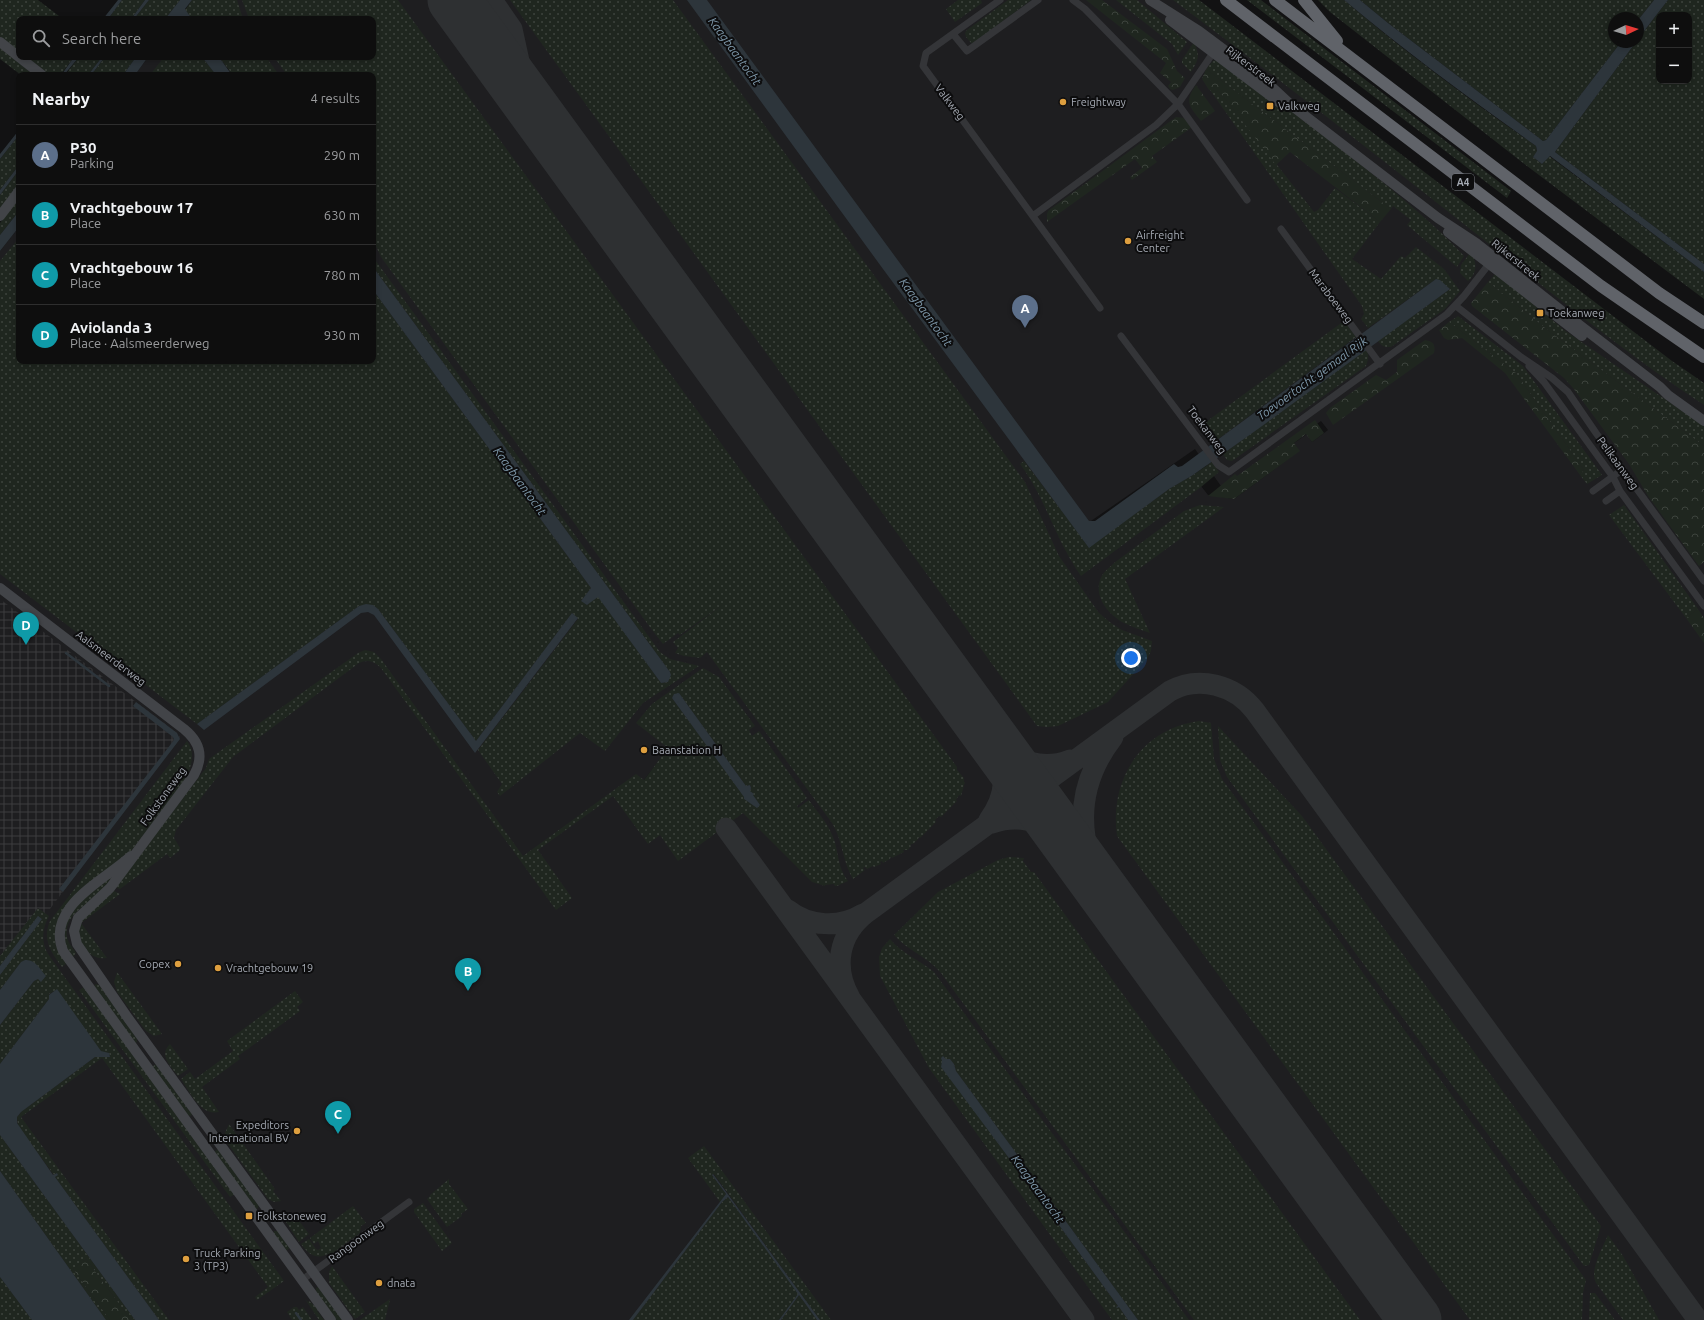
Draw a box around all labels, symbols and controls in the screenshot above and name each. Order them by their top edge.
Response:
north arrow [1608,12,1644,48]
map controls [1656,12,1692,84]
button: + [1656,12,1692,48]
water label: Kaagbaantocht [706,15,764,88]
search box [16,16,376,60]
icon: search [30,27,52,49]
text: Search here [62,30,141,47]
street label: Rijkerstreek [1224,44,1278,89]
button: − [1656,48,1692,84]
street label: Valkweg [933,82,967,122]
text: Nearby [32,89,90,108]
text: 4 results [310,91,360,105]
place label: Freightway [1071,96,1127,108]
marker: Freightway [1058,97,1068,107]
place label: Valkweg [1278,100,1320,112]
marker: Valkweg [1265,101,1275,111]
text: P30 [70,139,96,156]
text: A [40,148,50,162]
text: 290 m [324,148,360,162]
text: Parking [70,156,114,170]
road number: A4 [1452,174,1474,190]
text: Vrachtgebouw 17 [70,199,193,216]
text: B [41,208,49,222]
text: 630 m [324,208,360,222]
text: Place [70,216,101,230]
place label: Airfreight Center [1136,229,1185,254]
marker: Airfreight Center [1123,236,1133,246]
street label: Rijkerstreek [1489,237,1543,283]
text: Vrachtgebouw 16 [70,259,193,276]
street label: Maraboeweg [1307,266,1355,326]
text: C [41,268,49,282]
text: 780 m [324,268,360,282]
text: Place [70,276,101,290]
water label: Kaagbaantocht [897,276,955,349]
pin: A [1012,295,1038,328]
place label: Toekanweg [1548,307,1605,319]
marker: Toekanweg [1535,308,1545,318]
text: Aviolanda 3 [70,319,152,336]
text: D [40,328,50,342]
text: 930 m [324,328,360,342]
water label: Toevoertocht gemaal Rijk [1254,333,1370,422]
text: Place · Aalsmeerderweg [70,336,210,350]
street label: Toekanweg [1185,404,1229,456]
street label: Pelikaanweg [1595,434,1641,492]
water label: Kaagbaantocht [491,445,549,518]
pin: D [13,612,39,645]
street label: Aalsmeerderweg [74,628,148,688]
your location [1121,648,1141,668]
place label: Baanstation H [652,744,721,756]
marker: Baanstation H [639,745,649,755]
street label: Folkstoneweg [138,764,188,828]
place label: Copex [139,958,170,970]
pin: B [455,958,481,991]
marker: Copex [173,959,183,969]
place label: Vrachtgebouw 19 [226,962,313,974]
marker: Vrachtgebouw 19 [213,963,223,973]
pin: C [325,1101,351,1134]
place label: Expeditors International BV [209,1119,289,1144]
marker: Expeditors International BV [292,1126,302,1136]
water label: Kaagbaantocht [1009,1153,1067,1226]
place label: Folkstoneweg [257,1210,326,1222]
marker: Folkstoneweg [244,1211,254,1221]
street label: Rangoonweg [326,1217,386,1265]
place label: Truck Parking 3 (TP3) [194,1247,261,1273]
marker: Truck Parking 3 (TP3) [181,1254,191,1264]
place label: dnata [387,1277,415,1289]
marker: dnata [374,1278,384,1288]

